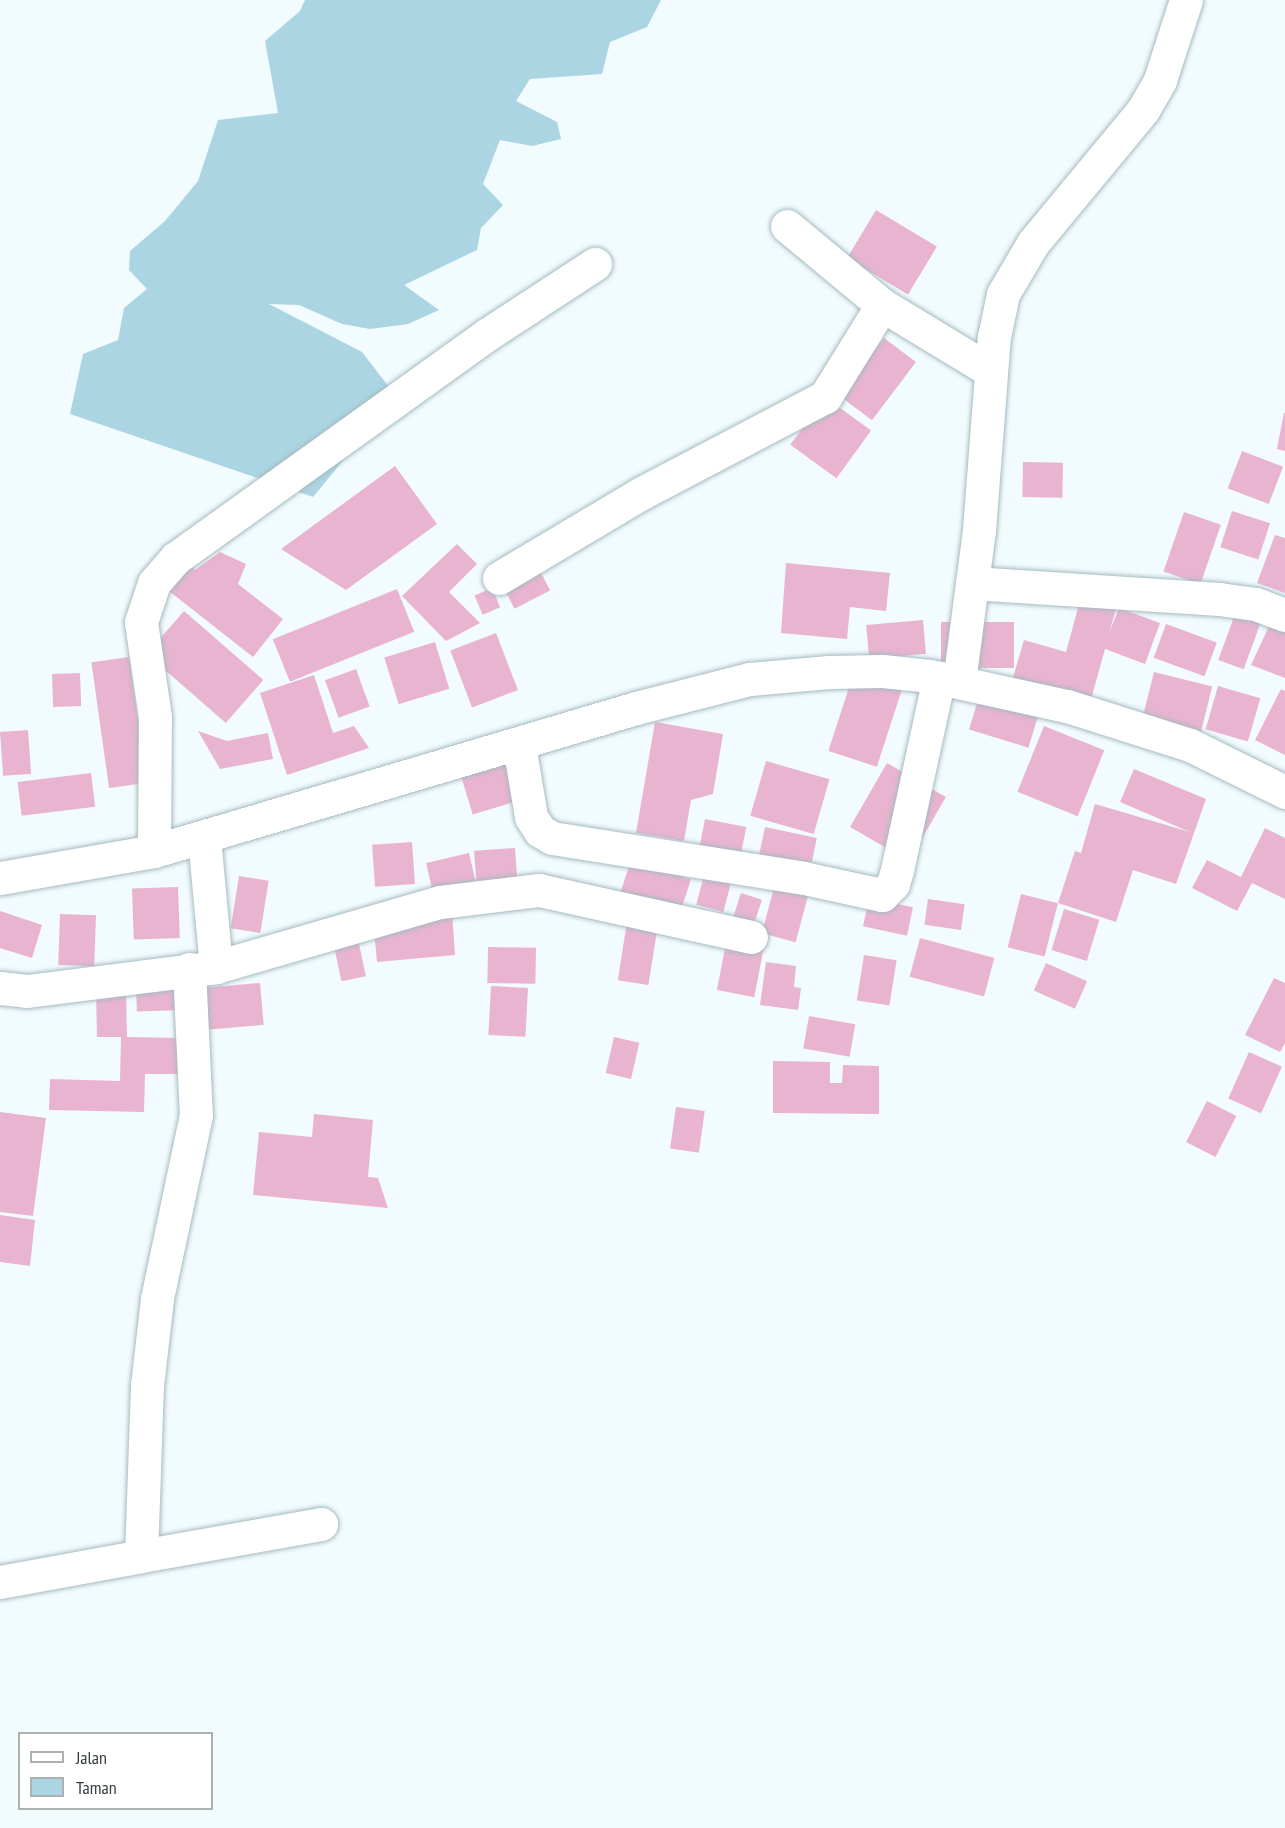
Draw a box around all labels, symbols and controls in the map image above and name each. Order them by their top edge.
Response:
legend [18,1732,213,1810]
text: Jalan [76,1746,107,1769]
text: Taman [76,1776,117,1799]

